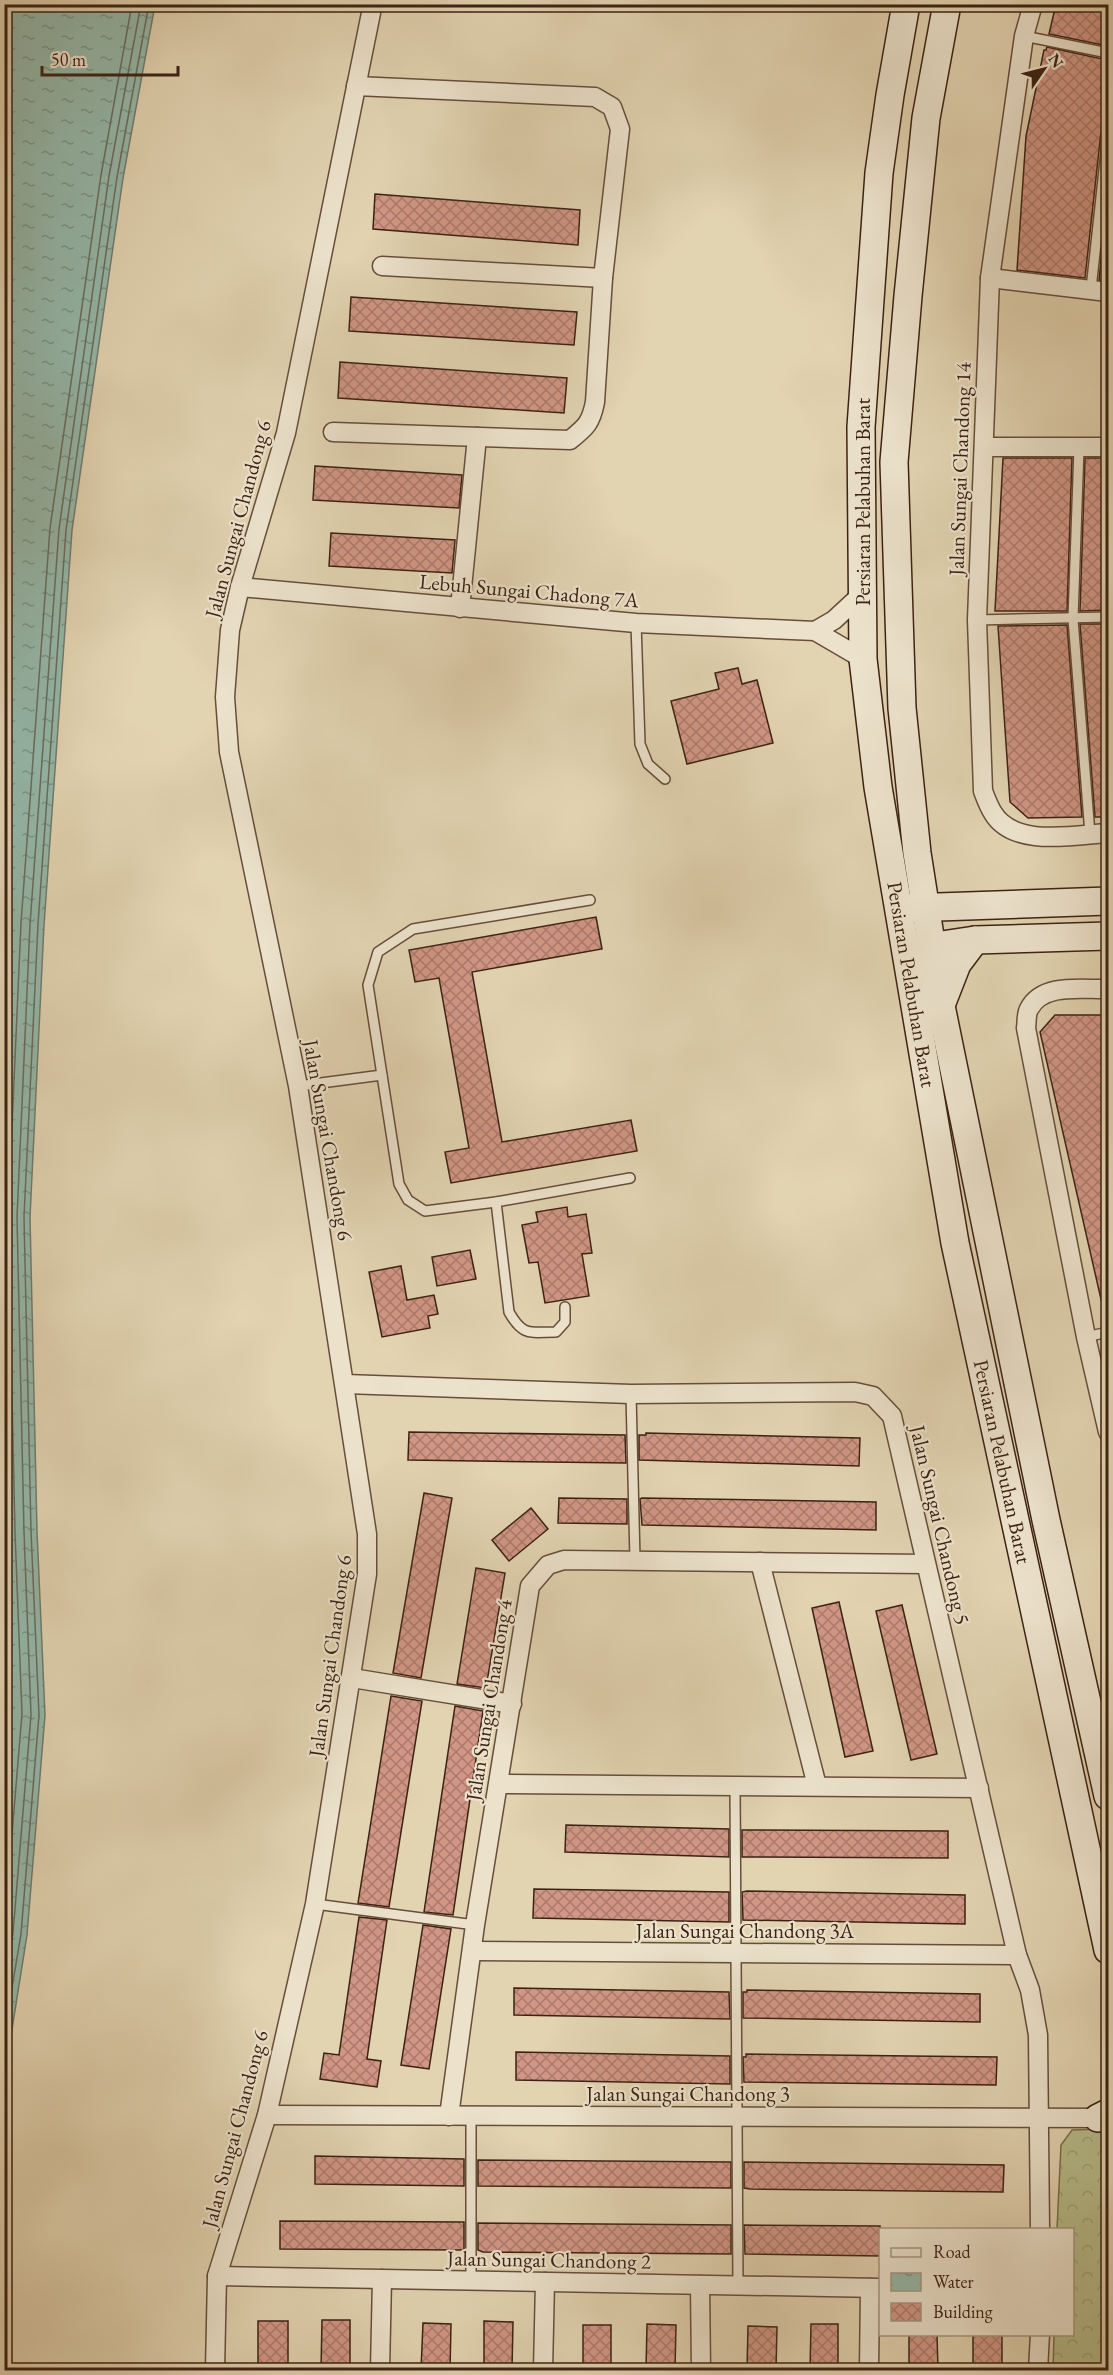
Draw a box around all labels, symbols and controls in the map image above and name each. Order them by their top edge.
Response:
scale bar [42,39,178,77]
north arrow [1014,39,1074,99]
text: 50 m [51,48,86,71]
text: N [1044,49,1068,72]
street label: Jalan Sungai Chandong 14 [942,361,977,578]
street label: Persiaran Pelabuhan Barat [849,398,876,606]
street label: Jalan Sungai Chandong 6 [198,417,277,623]
street label: Lebuh Sungai Chadong 7A [418,567,640,614]
street label: Persiaran Pelabuhan Barat [881,880,943,1090]
street label: Jalan Sungai Chandong 6 [297,1035,359,1243]
street label: Persiaran Pelabuhan Barat [968,1357,1038,1567]
street label: Jalan Sungai Chandong 5 [904,1421,977,1627]
street label: Jalan Sungai Chandong 6 [302,1553,357,1761]
street label: Jalan Sungai Chandong 4 [459,1596,518,1805]
street label: Jalan Sungai Chandong 3A [634,1917,855,1944]
street label: Jalan Sungai Chandong 6 [195,2027,274,2233]
street label: Jalan Sungai Chandong 3 [584,2080,790,2107]
legend [879,2228,1074,2336]
text: Road [933,2240,972,2263]
street label: Jalan Sungai Chandong 2 [445,2244,651,2275]
text: Water [933,2270,974,2293]
text: Building [933,2300,993,2323]

